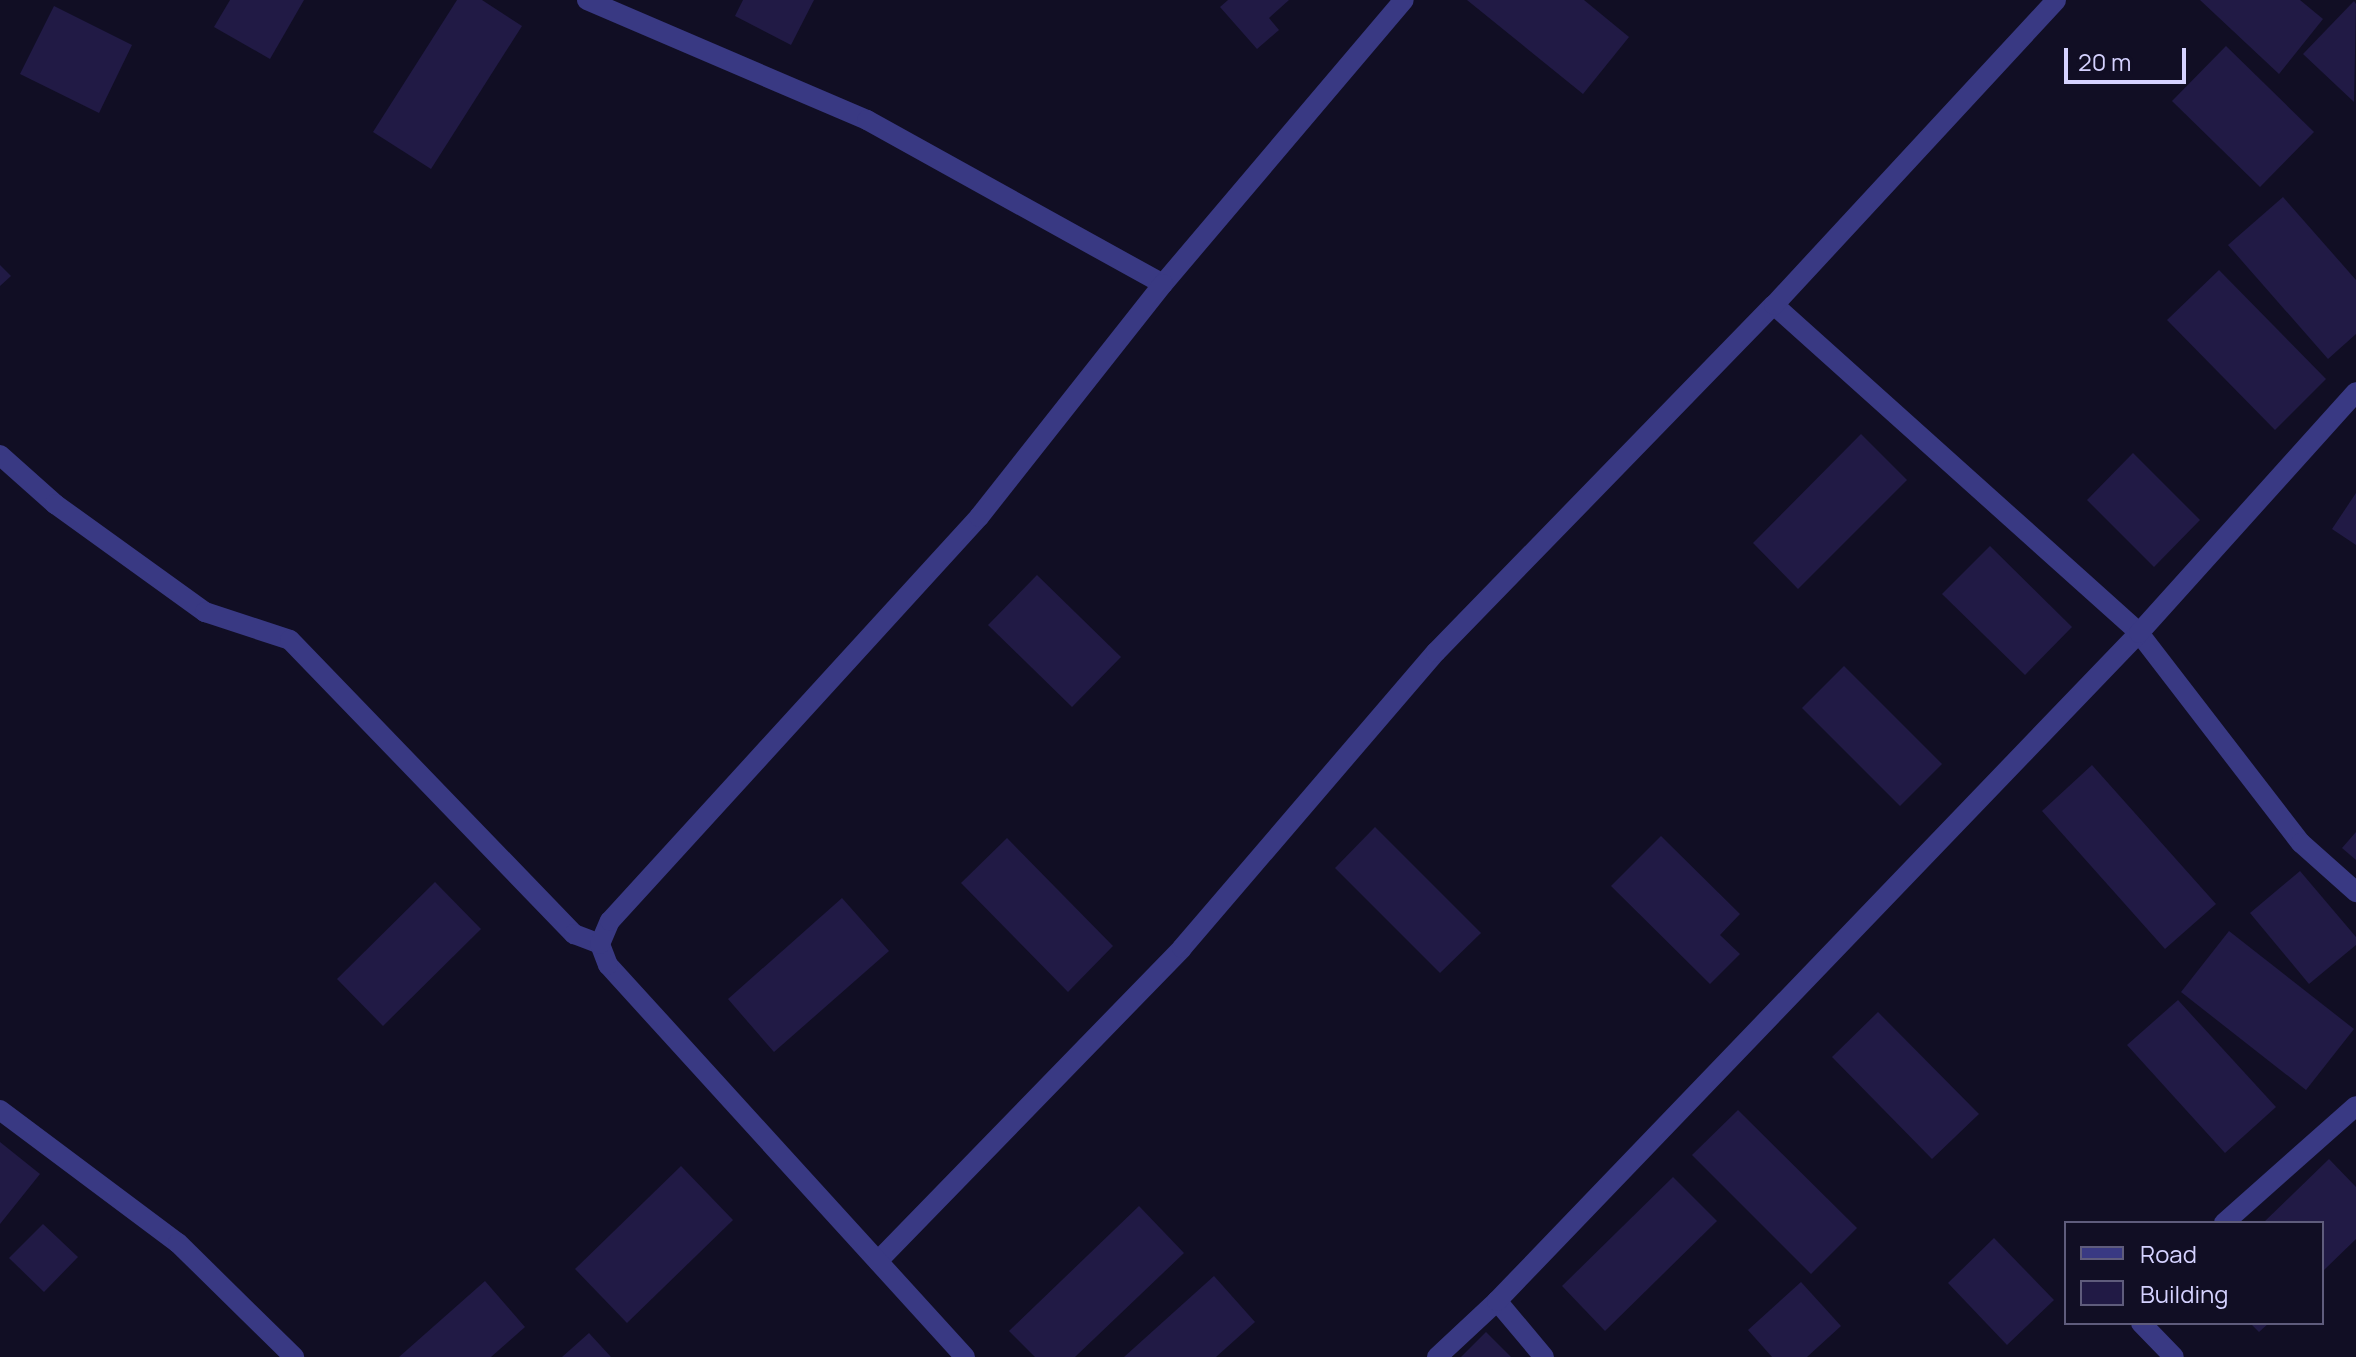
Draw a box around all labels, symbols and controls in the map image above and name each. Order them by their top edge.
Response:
scale bar [2068,32,2190,82]
text: 20 m [2078,45,2131,78]
legend [2064,1221,2324,1325]
text: Road [2140,1237,2197,1270]
text: Building [2140,1277,2228,1310]

